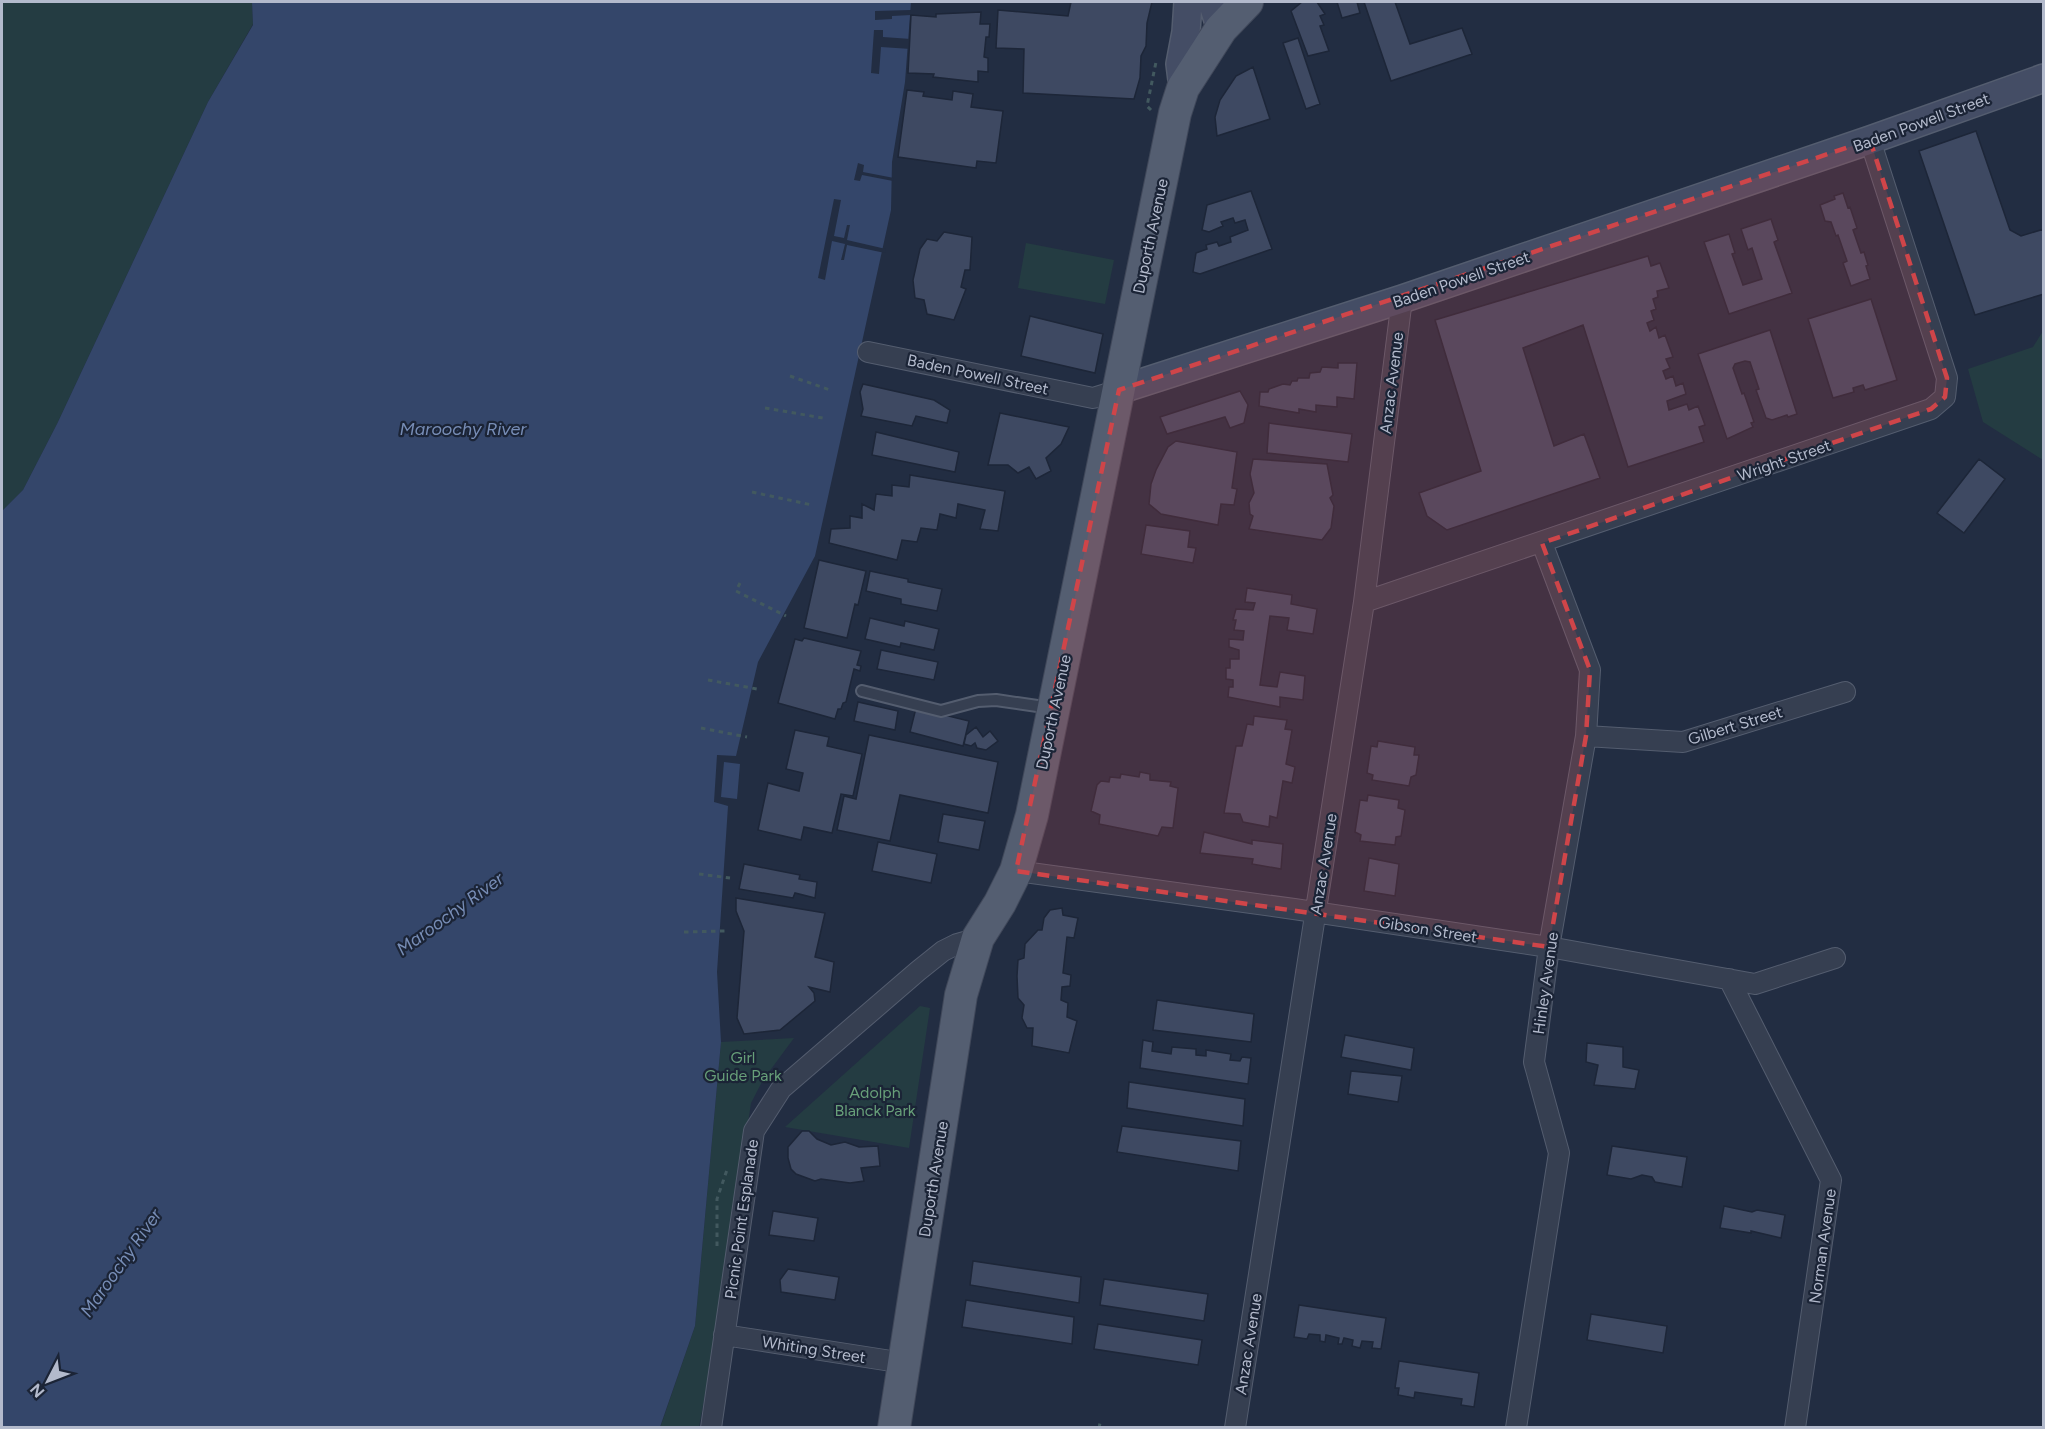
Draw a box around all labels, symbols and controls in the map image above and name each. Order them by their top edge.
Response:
street label: Baden Powell Street [1850,89,1992,156]
street label: Duporth Avenue [1129,177,1172,295]
street label: Baden Powell Street [1390,247,1532,312]
street label: Anzac Avenue [1376,331,1407,435]
street label: Baden Powell Street [906,350,1050,399]
water label: Maroochy River [399,418,527,440]
street label: Wright Street [1735,436,1833,485]
street label: Duporth Avenue [1032,653,1075,771]
street label: Gilbert Street [1686,702,1785,749]
street label: Anzac Avenue [1306,812,1341,916]
water label: Maroochy River [392,867,509,960]
street label: Gibson Street [1377,912,1479,947]
street label: Hinley Avenue [1529,930,1562,1035]
park label: Girl Guide Park [704,1048,782,1085]
park label: Adolph Blanck Park [834,1083,916,1120]
street label: Duporth Avenue [915,1119,952,1238]
street label: Picnic Point Esplanade [721,1138,762,1300]
street label: Norman Avenue [1805,1187,1840,1305]
water label: Maroochy River [76,1204,167,1321]
street label: Anzac Avenue [1231,1292,1266,1396]
street label: Whiting Street [761,1332,867,1367]
north arrow [18,1351,78,1411]
text: N [26,1380,48,1402]

